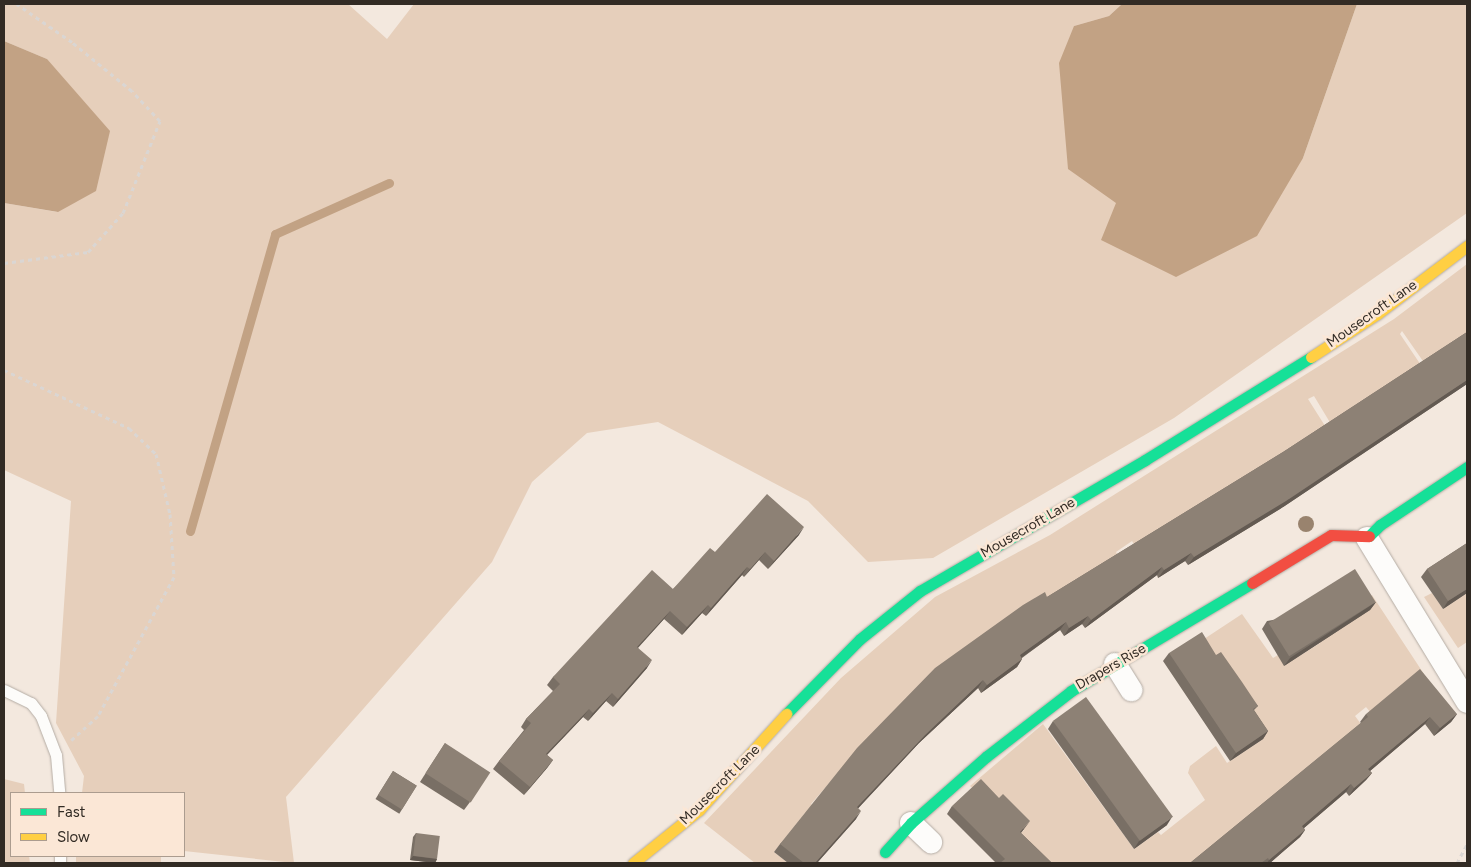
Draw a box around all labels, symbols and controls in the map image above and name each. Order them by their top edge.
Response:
street label: Mousecroft Lane [1324,277,1420,351]
street label: Mousecroft Lane [978,494,1078,562]
street label: Drapers Rise [1073,640,1149,694]
street label: Mousecroft Lane [677,742,763,828]
legend [10,792,185,857]
text: Fast [57,803,85,821]
text: Slow [57,828,90,846]

